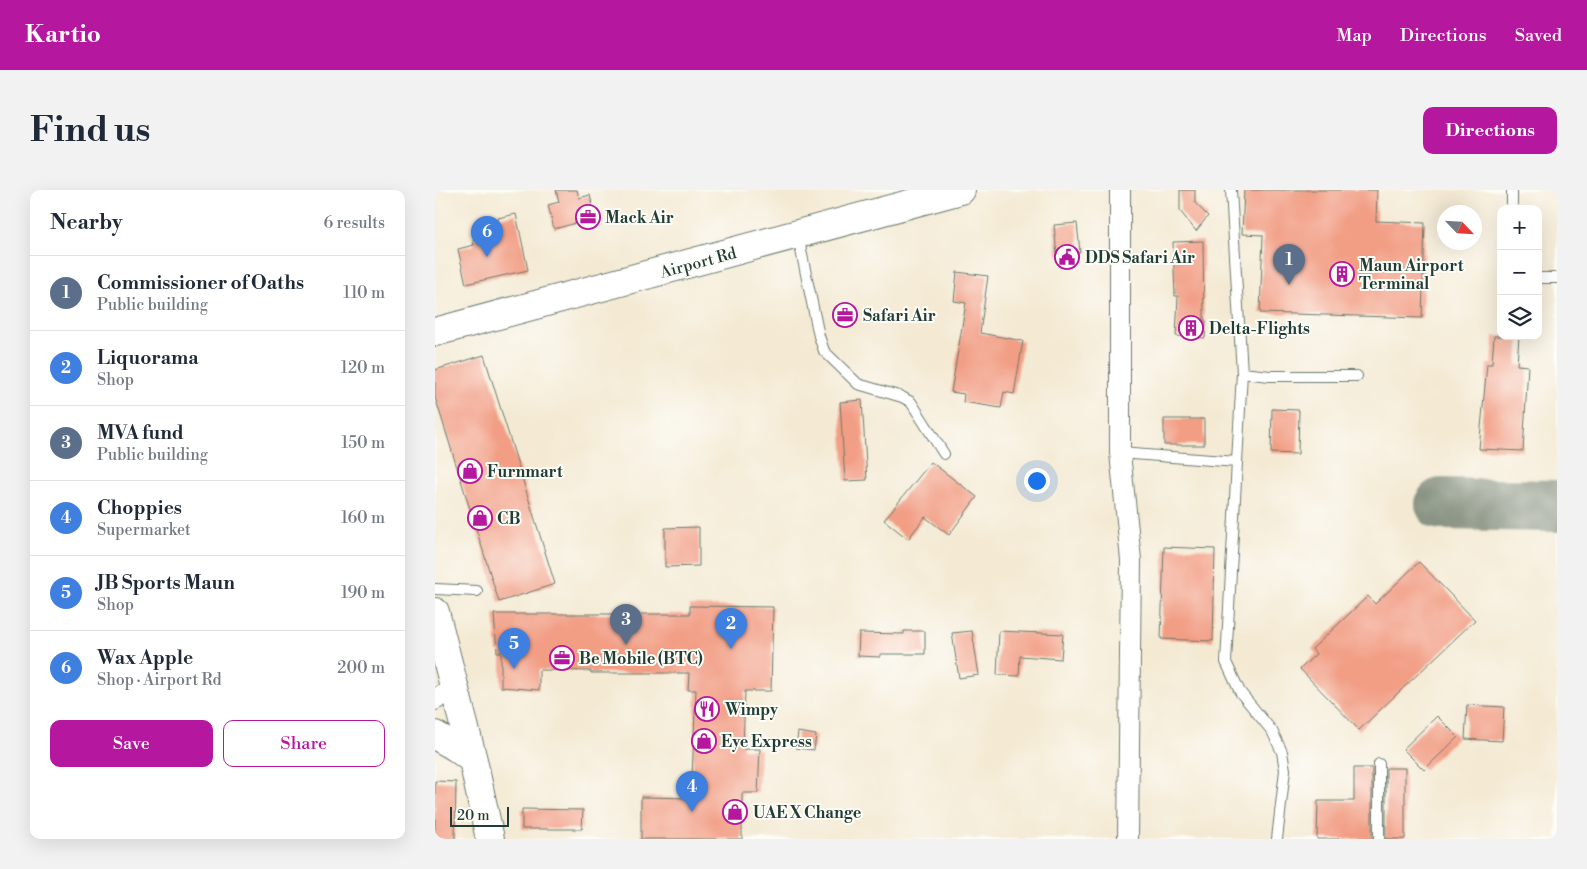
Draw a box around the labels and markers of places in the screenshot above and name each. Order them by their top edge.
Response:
office icon: Mack Air [575,204,601,230]
place label: Mack Air [605,208,674,228]
pin: 6 [471,216,503,257]
public building icon: DDS Safari Air [1054,244,1080,270]
pin: 1 [1273,244,1305,285]
place label: DDS Safari Air [1085,248,1195,268]
place label: Maun Airport Terminal [1359,256,1464,294]
building icon: Maun Airport Terminal [1329,261,1355,287]
office icon: Safari Air [832,302,858,328]
place label: Safari Air [863,306,936,326]
building icon: Delta-Flights [1178,315,1204,341]
place label: Delta-Flights [1209,319,1310,339]
shop icon: Furnmart [457,458,483,484]
place label: Furnmart [487,462,563,482]
shop icon: CB [467,505,493,531]
place label: CB [497,509,520,529]
pin: 3 [610,604,642,645]
pin: 2 [715,608,747,649]
pin: 5 [498,628,530,669]
office icon: Be Mobile (BTC) [549,645,575,671]
place label: Be Mobile (BTC) [579,649,703,669]
restaurant icon: Wimpy [694,696,720,722]
place label: Wimpy [724,700,779,720]
shop icon: Eye Express [691,728,717,754]
place label: Eye Express [721,732,812,752]
pin: 4 [676,771,708,812]
shop icon: UAE X Change [722,799,748,825]
place label: UAE X Change [753,803,862,823]

